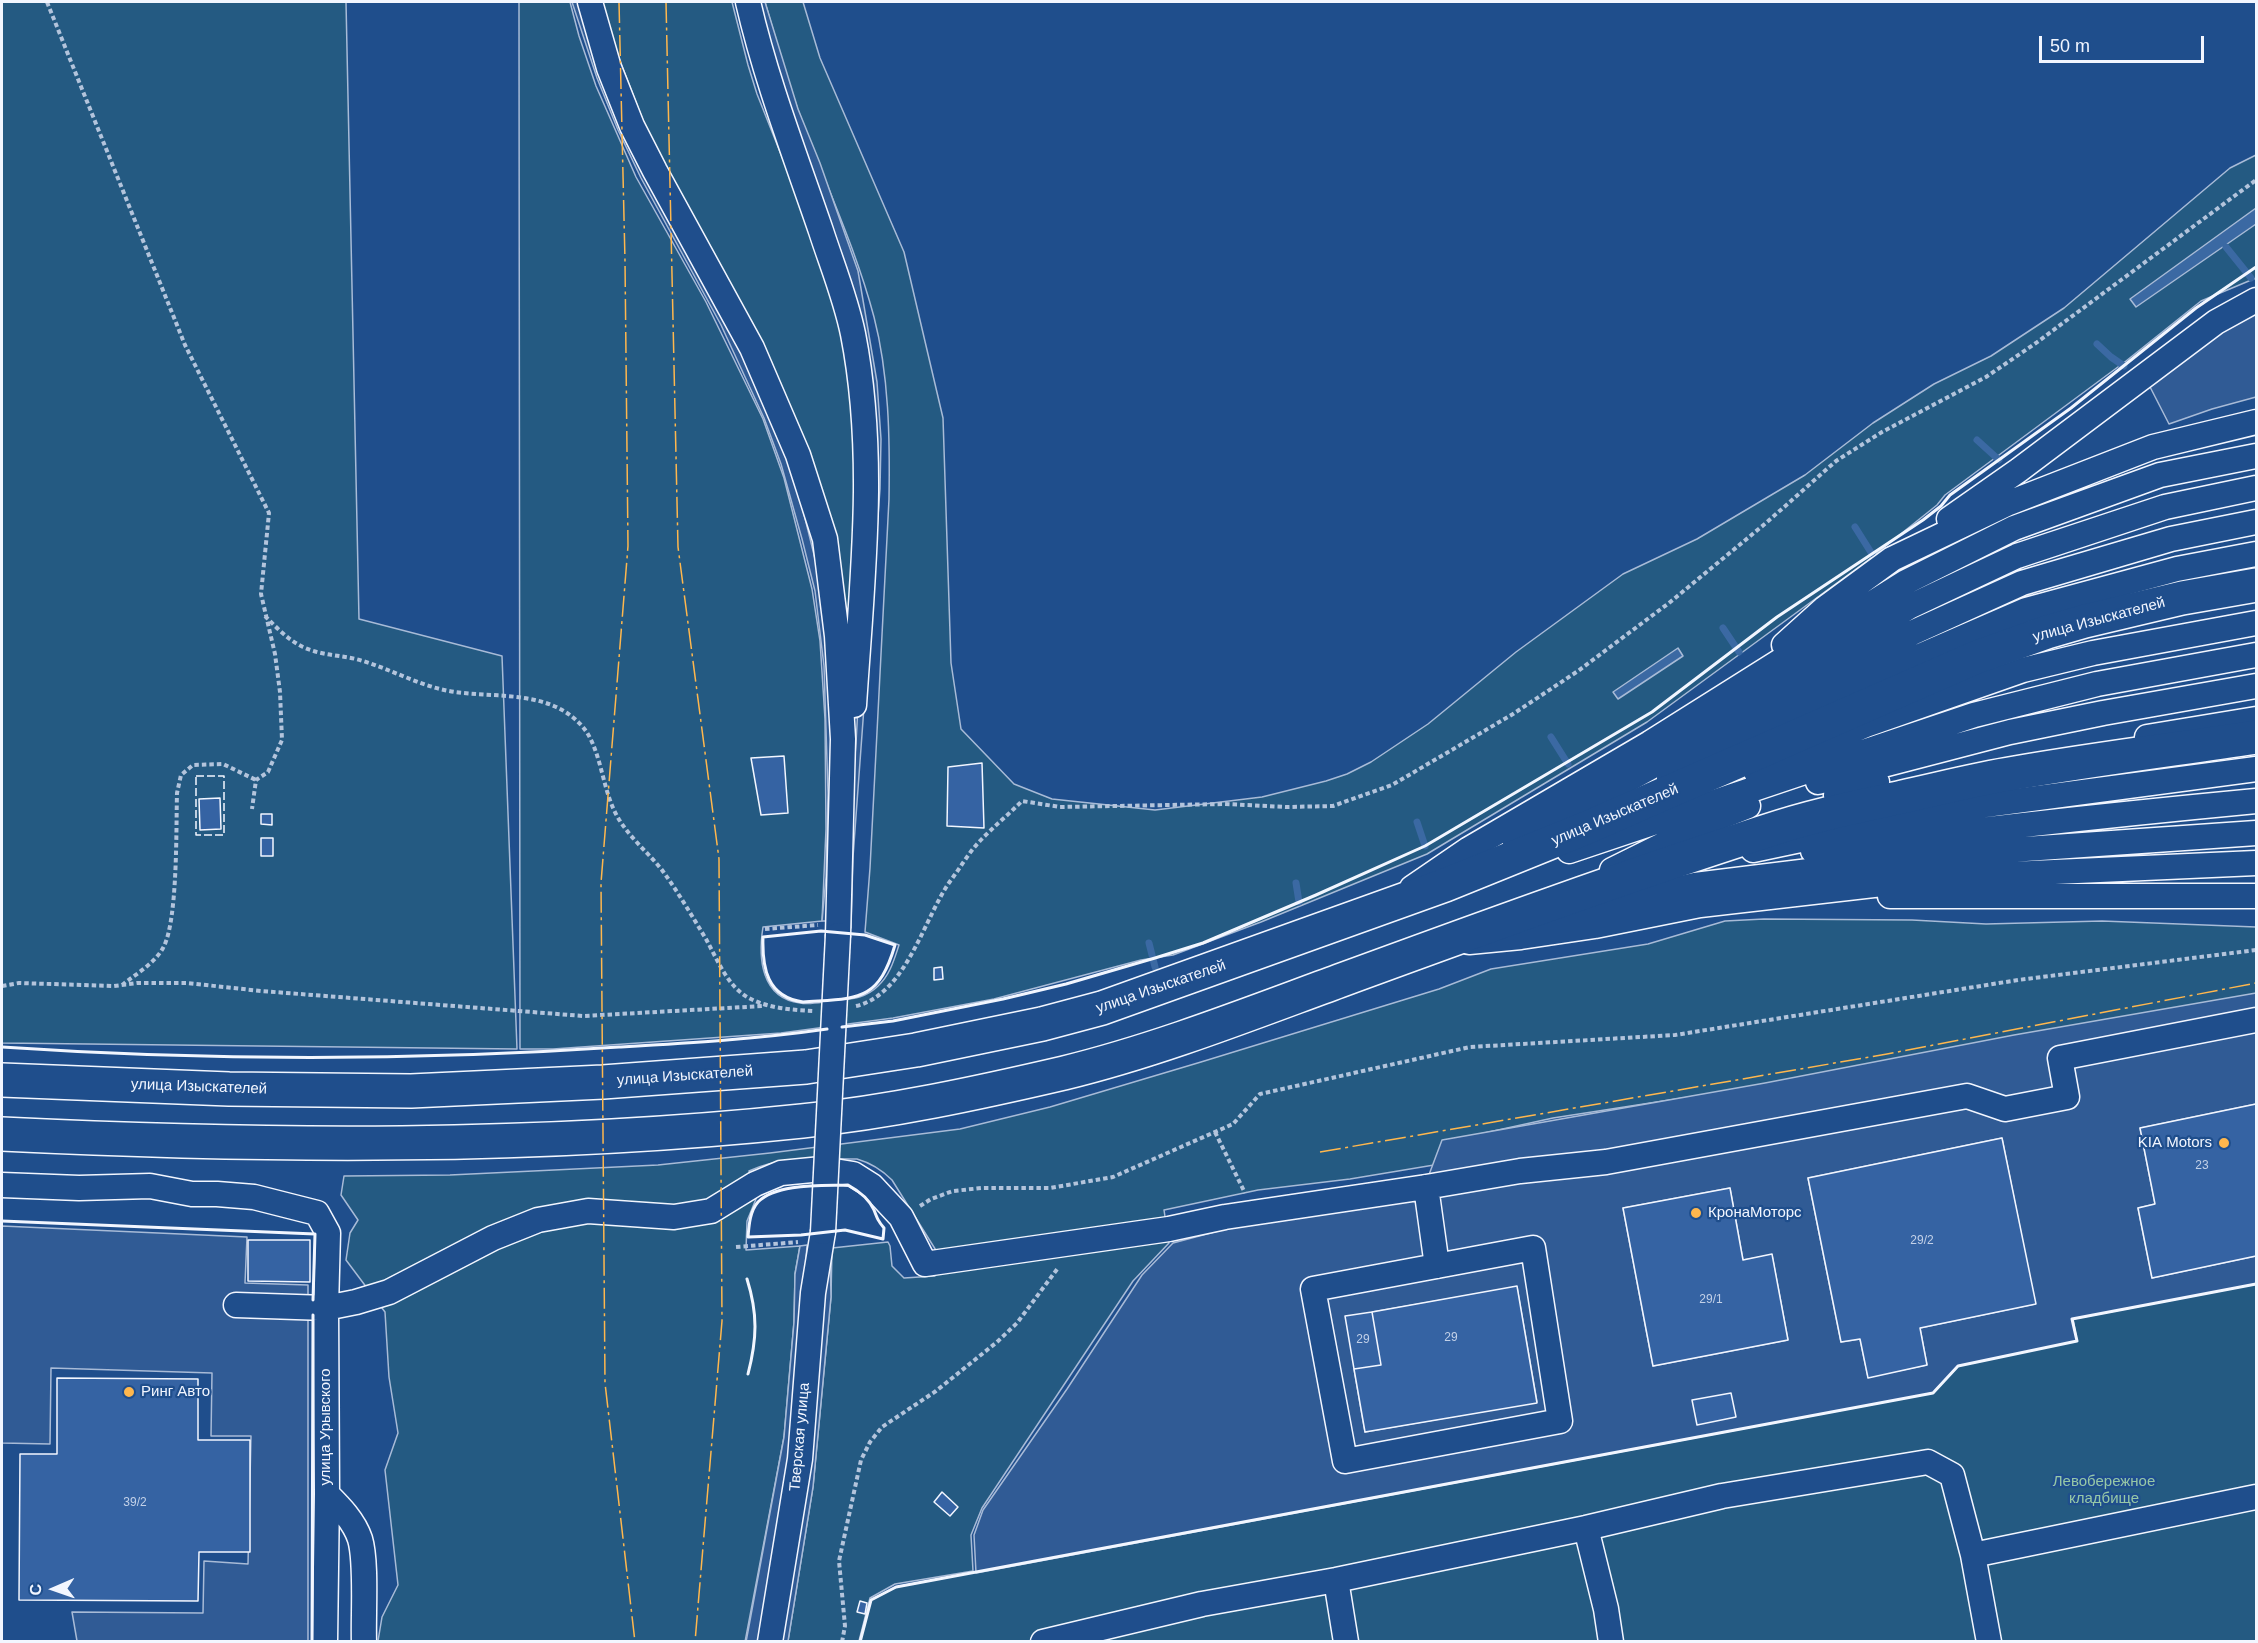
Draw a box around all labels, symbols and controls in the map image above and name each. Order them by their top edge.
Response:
scale bar [2042,24,2207,62]
text: 50 m [2050,36,2090,56]
street label: улица Изыскателей [2031,594,2167,646]
street label: улица Изыскателей [1549,780,1681,850]
street label: улица Изыскателей [1094,956,1228,1018]
street label: улица Изыскателей [616,1062,754,1090]
street label: улица Изыскателей [131,1076,267,1098]
place label: KIA Motors [2138,1134,2212,1152]
marker: KIA Motors [2217,1136,2231,1150]
house number: 23 [2195,1159,2209,1173]
place label: КронаМоторс [1708,1204,1802,1222]
marker: КронаМоторс [1689,1206,1703,1220]
house number: 29/2 [1910,1234,1934,1248]
house number: 29/1 [1699,1293,1723,1307]
house number: 29 [1444,1331,1458,1345]
house number: 29 [1356,1333,1370,1347]
street label: улица Урывского [317,1368,335,1486]
street label: Тверская улица [786,1382,814,1492]
place label: Ринг Авто [141,1383,210,1401]
marker: Ринг Авто [122,1385,136,1399]
park label: Левобережное кладбище [2053,1473,2155,1508]
house number: 39/2 [123,1496,147,1510]
north arrow [24,1559,84,1619]
text: С [27,1584,44,1596]

